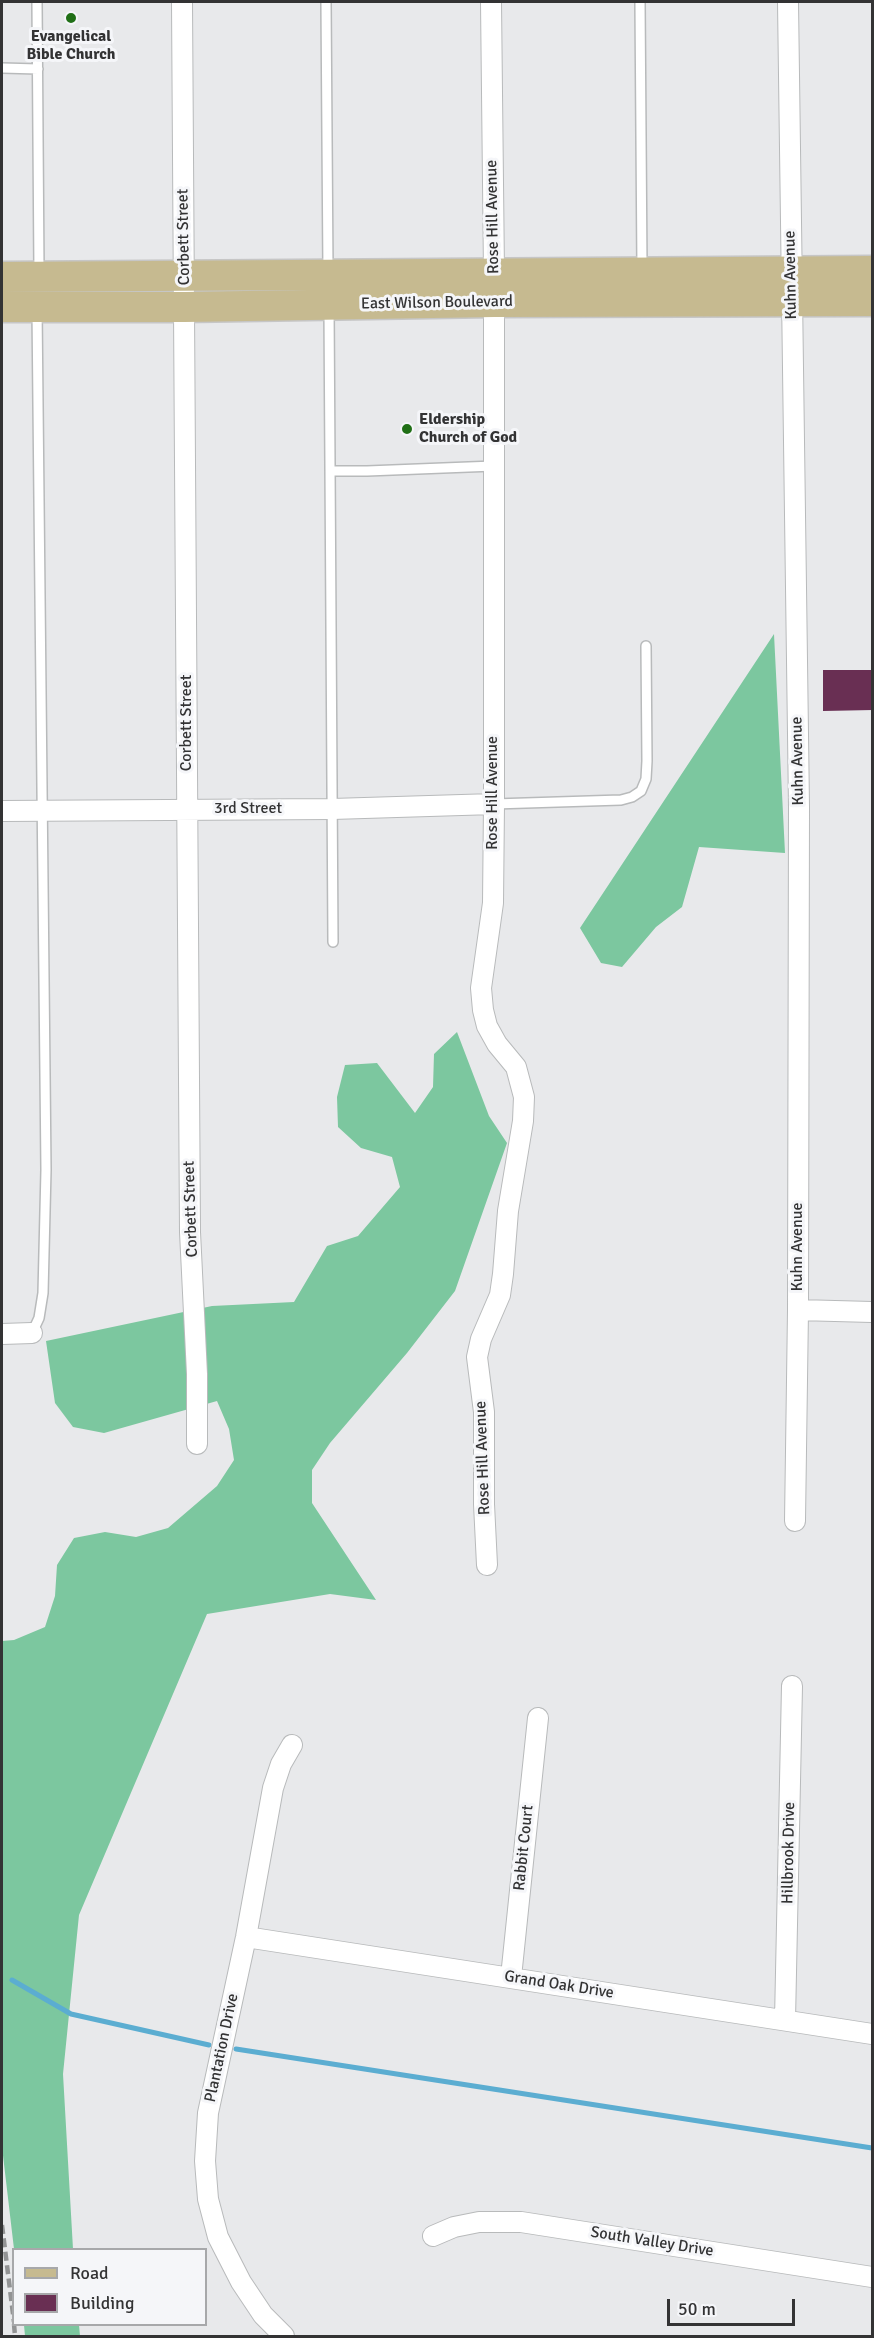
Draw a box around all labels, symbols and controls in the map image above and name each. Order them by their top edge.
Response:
marker: Evangelical Bible Church [64,11,78,25]
place label: Evangelical Bible Church [26,27,116,65]
street label: Rose Hill Avenue [482,160,504,274]
street label: Corbett Street [174,189,194,285]
street label: Kuhn Avenue [781,230,801,320]
street label: East Wilson Boulevard [361,292,513,314]
place label: Eldership Church of God [419,410,517,448]
marker: Eldership Church of God [400,422,414,436]
street label: Corbett Street [177,675,197,771]
street label: Kuhn Avenue [788,716,808,806]
street label: Rose Hill Avenue [483,736,503,850]
street label: 3rd Street [214,799,282,819]
street label: Corbett Street [180,1160,202,1258]
street label: Kuhn Avenue [788,1202,808,1292]
street label: Rose Hill Avenue [471,1401,495,1515]
street label: Hillbrook Drive [779,1802,799,1904]
street label: Rabbit Court [510,1804,538,1892]
street label: Grand Oak Drive [503,1967,615,2003]
street label: Plantation Drive [201,1992,243,2104]
street label: South Valley Drive [589,2223,715,2261]
legend [12,2248,207,2326]
text: Road [70,2262,109,2284]
scale bar [670,2287,798,2325]
text: Building [70,2292,134,2314]
text: 50 m [678,2298,716,2320]

